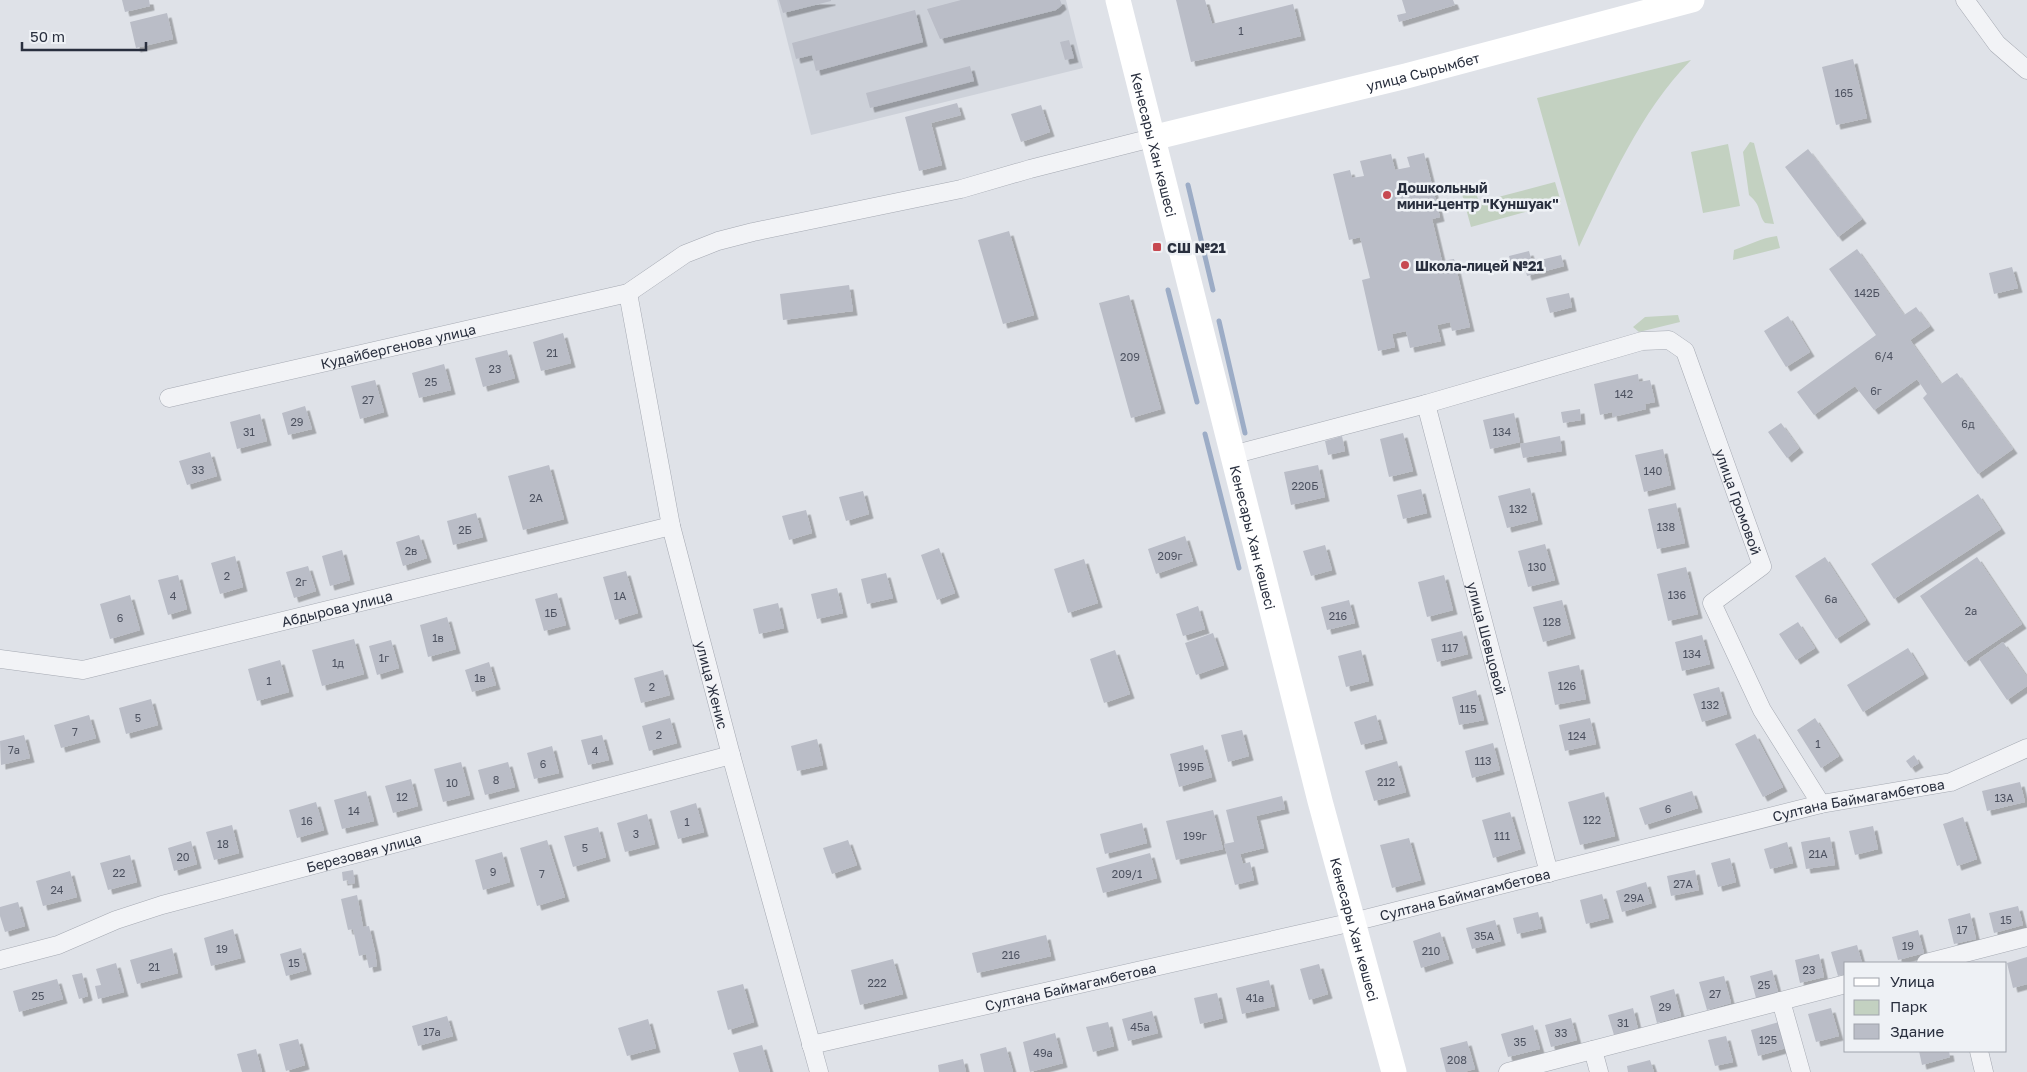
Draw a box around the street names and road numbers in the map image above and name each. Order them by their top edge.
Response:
street label: улица Сырымбет [1364,48,1482,94]
street label: Кенесары Хан көшесі [1128,70,1181,218]
street label: Кудайбергенова улица [319,320,477,372]
street label: улица Громовой [1712,446,1766,557]
street label: Кенесары Хан көшесі [1227,463,1280,611]
street label: улица Шевцовой [1464,580,1510,696]
street label: Абдырова улица [280,586,394,630]
street label: улица Женис [693,639,732,731]
street label: Султана Баймагамбетова [1770,775,1946,824]
street label: Березовая улица [304,829,423,875]
street label: Кенесары Хан көшесі [1327,855,1383,1003]
street label: Султана Баймагамбетова [1378,864,1552,923]
street label: Султана Баймагамбетова [983,958,1158,1014]

